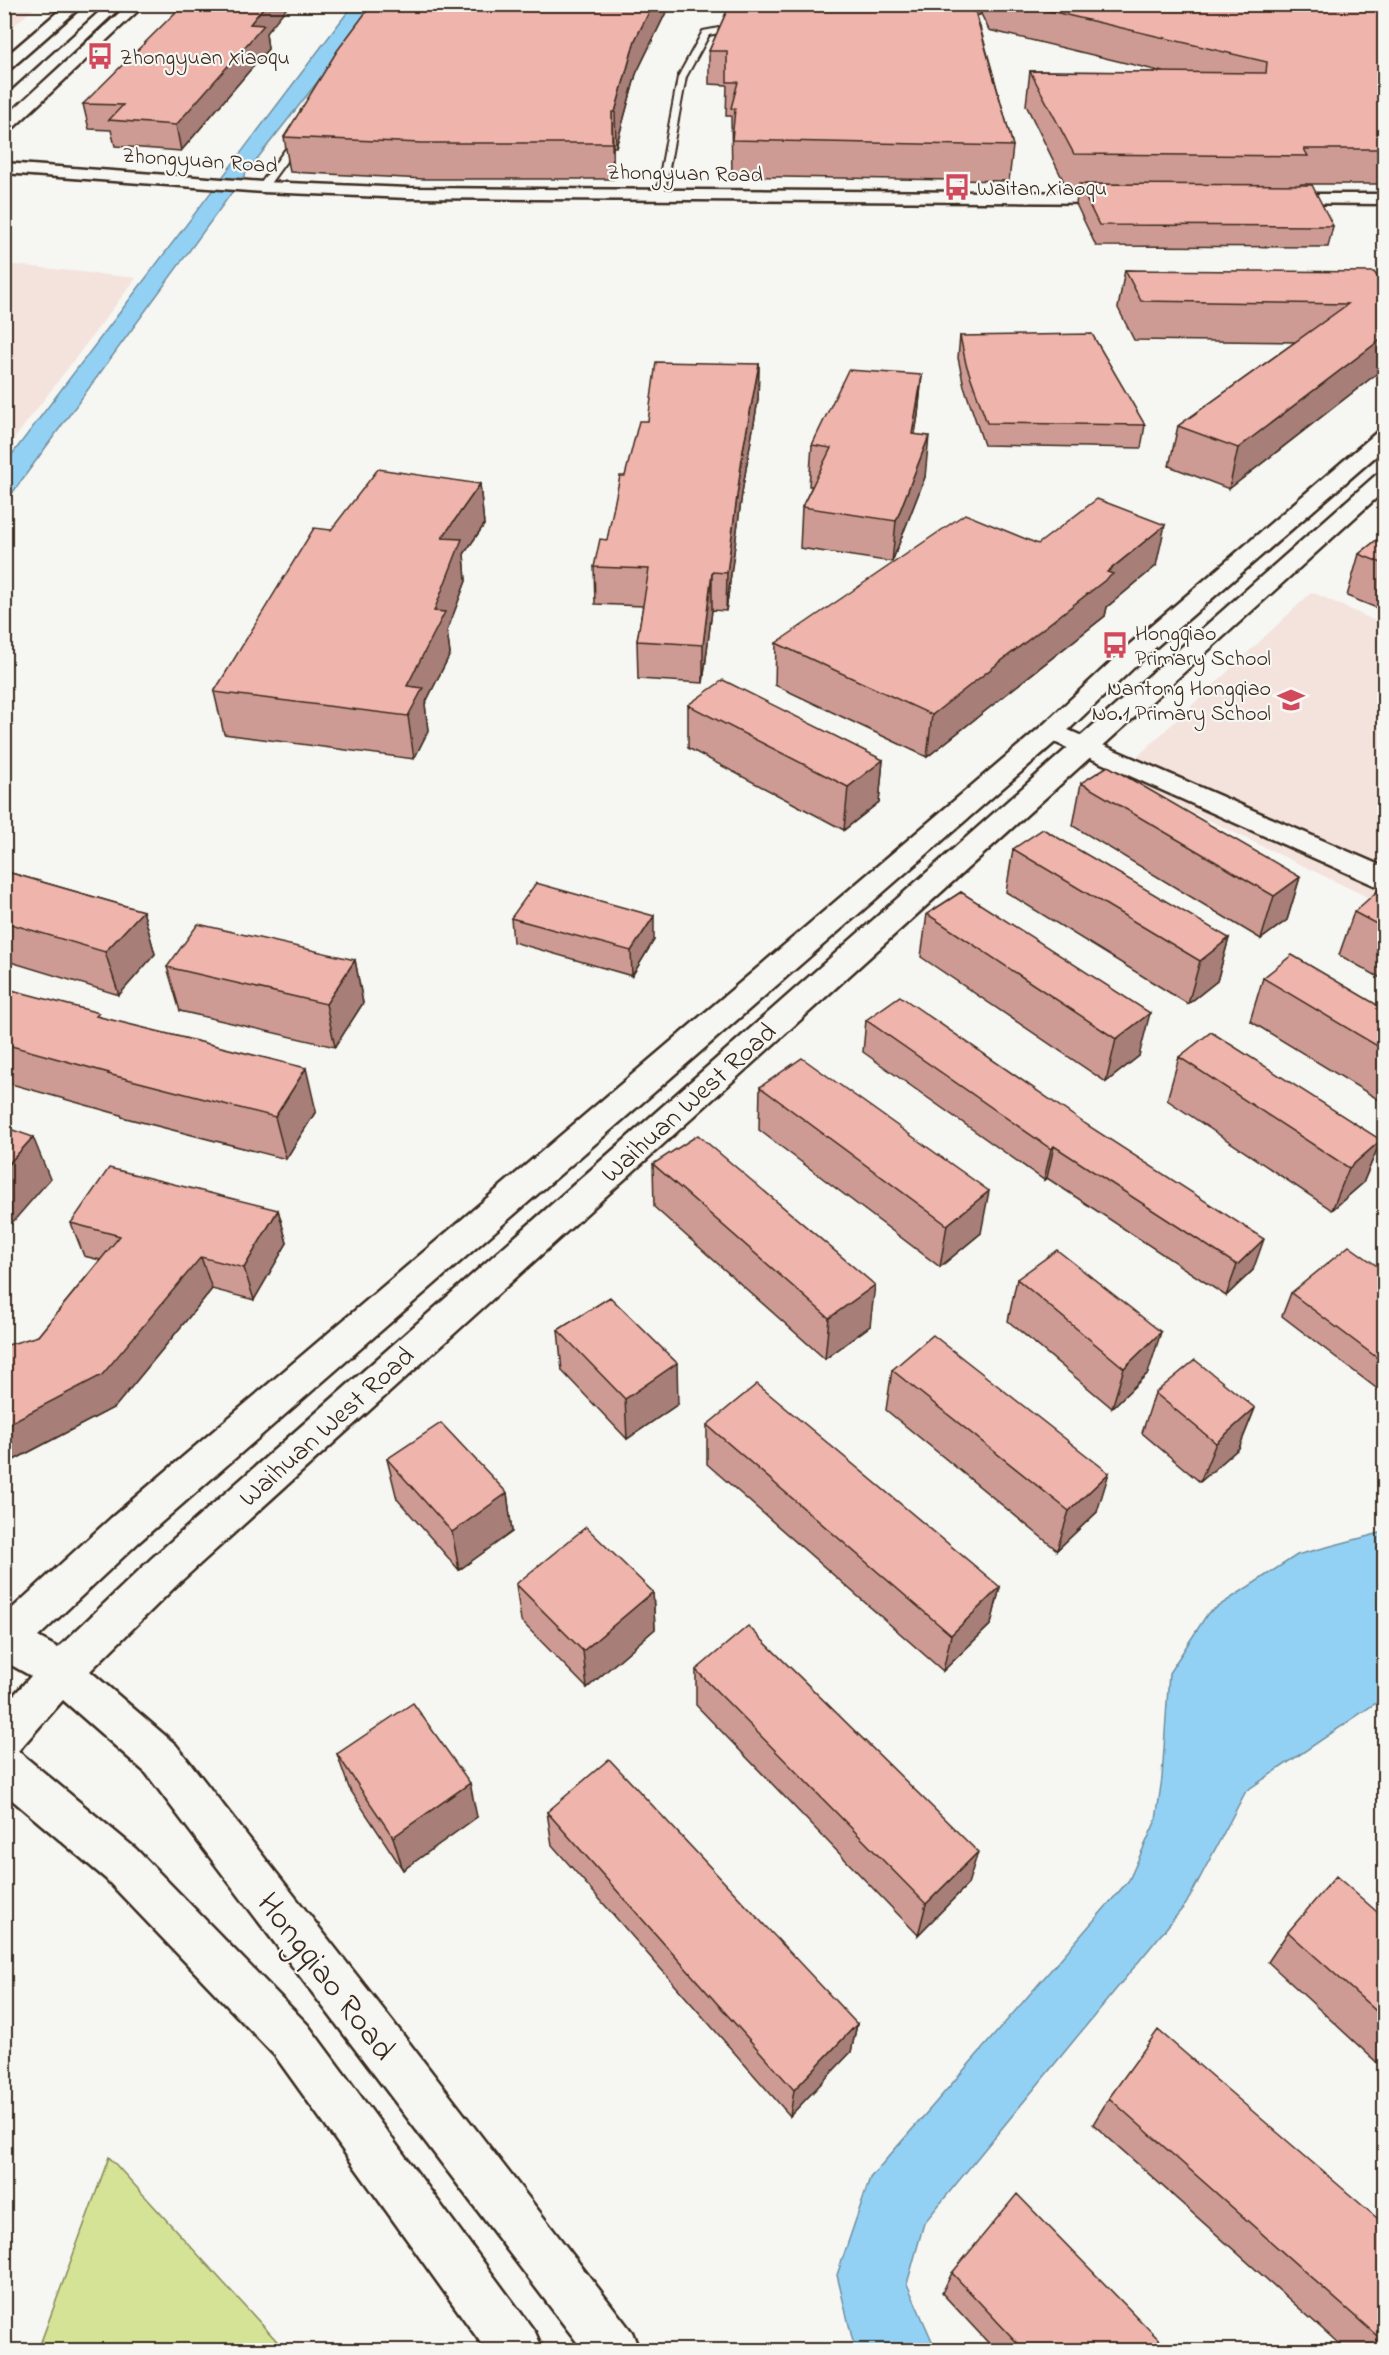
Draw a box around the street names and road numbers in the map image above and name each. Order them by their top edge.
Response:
street label: Zhongyuan Road [121,141,279,184]
street label: Zhongyuan Road [607,158,763,193]
street label: Waihuan West Road [593,1014,786,1193]
street label: Waihuan West Road [231,1338,424,1517]
street label: Hongqiao Road [244,1883,406,2072]

